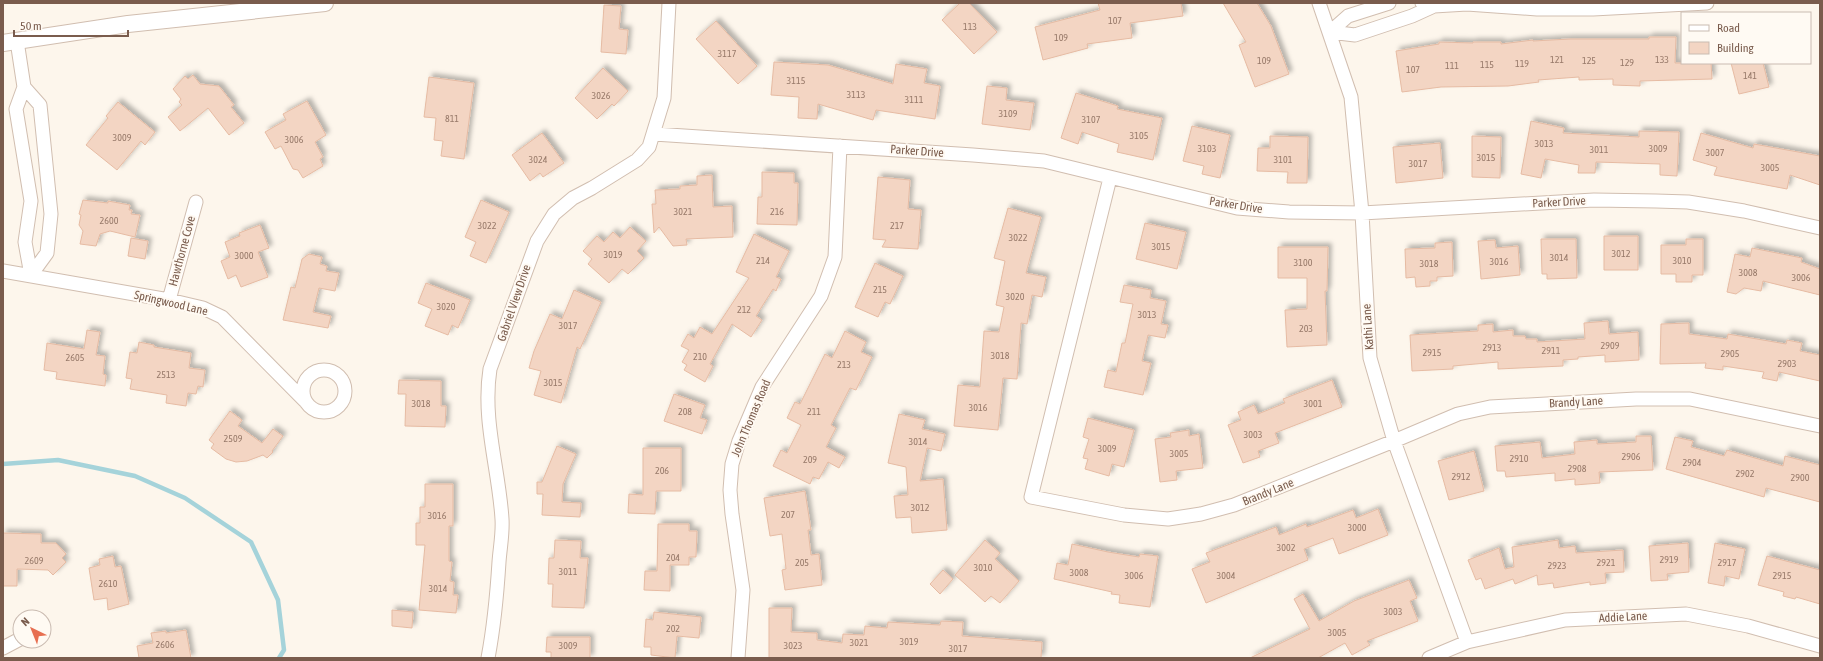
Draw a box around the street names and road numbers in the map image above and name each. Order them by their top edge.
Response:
street label: Parker Drive [890,142,944,160]
street label: Parker Drive [1208,194,1264,216]
street label: Parker Drive [1532,194,1586,210]
street label: Hawthorne Cove [166,214,198,288]
street label: Gabriel View Drive [494,263,534,343]
street label: Springwood Lane [133,288,209,318]
street label: Kathi Lane [1359,303,1377,351]
street label: John Thomas Road [728,377,774,459]
street label: Brandy Lane [1549,394,1603,410]
street label: Brandy Lane [1240,475,1296,509]
street label: Addie Lane [1598,609,1648,625]

